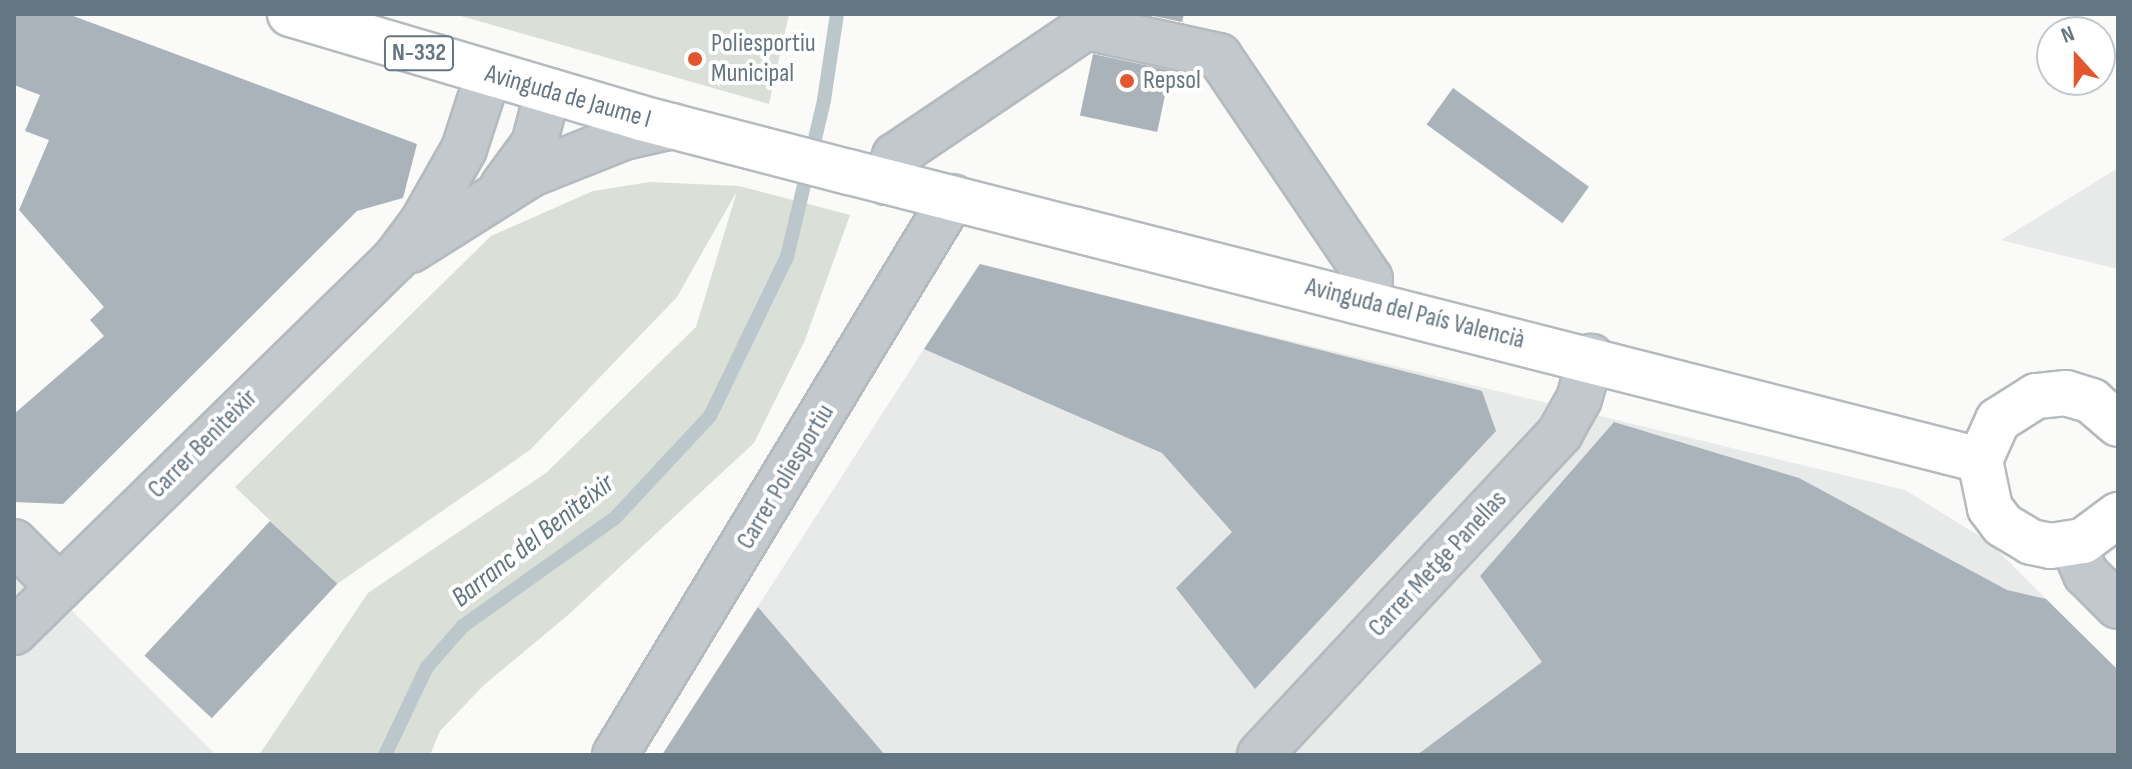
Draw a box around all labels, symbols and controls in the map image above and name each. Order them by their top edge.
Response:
north arrow [2036,16,2116,96]
text: N [2058,20,2078,50]
place label: Poliesportiu Municipal [711,28,816,90]
road number: N-332 [383,33,455,73]
marker: Poliesportiu Municipal [686,50,704,68]
street label: Avinguda de Jaume I [481,58,655,136]
place label: Repsol [1143,65,1201,97]
marker: Repsol [1118,72,1136,90]
street label: Avinguda del País Valencià [1302,272,1528,356]
street label: Carrer Beniteixir [142,383,264,505]
street label: Carrer Poliesportiu [731,399,841,555]
water label: Barranc del Beniteixir [445,467,621,615]
street label: Carrer Metge Panellas [1362,484,1514,644]

